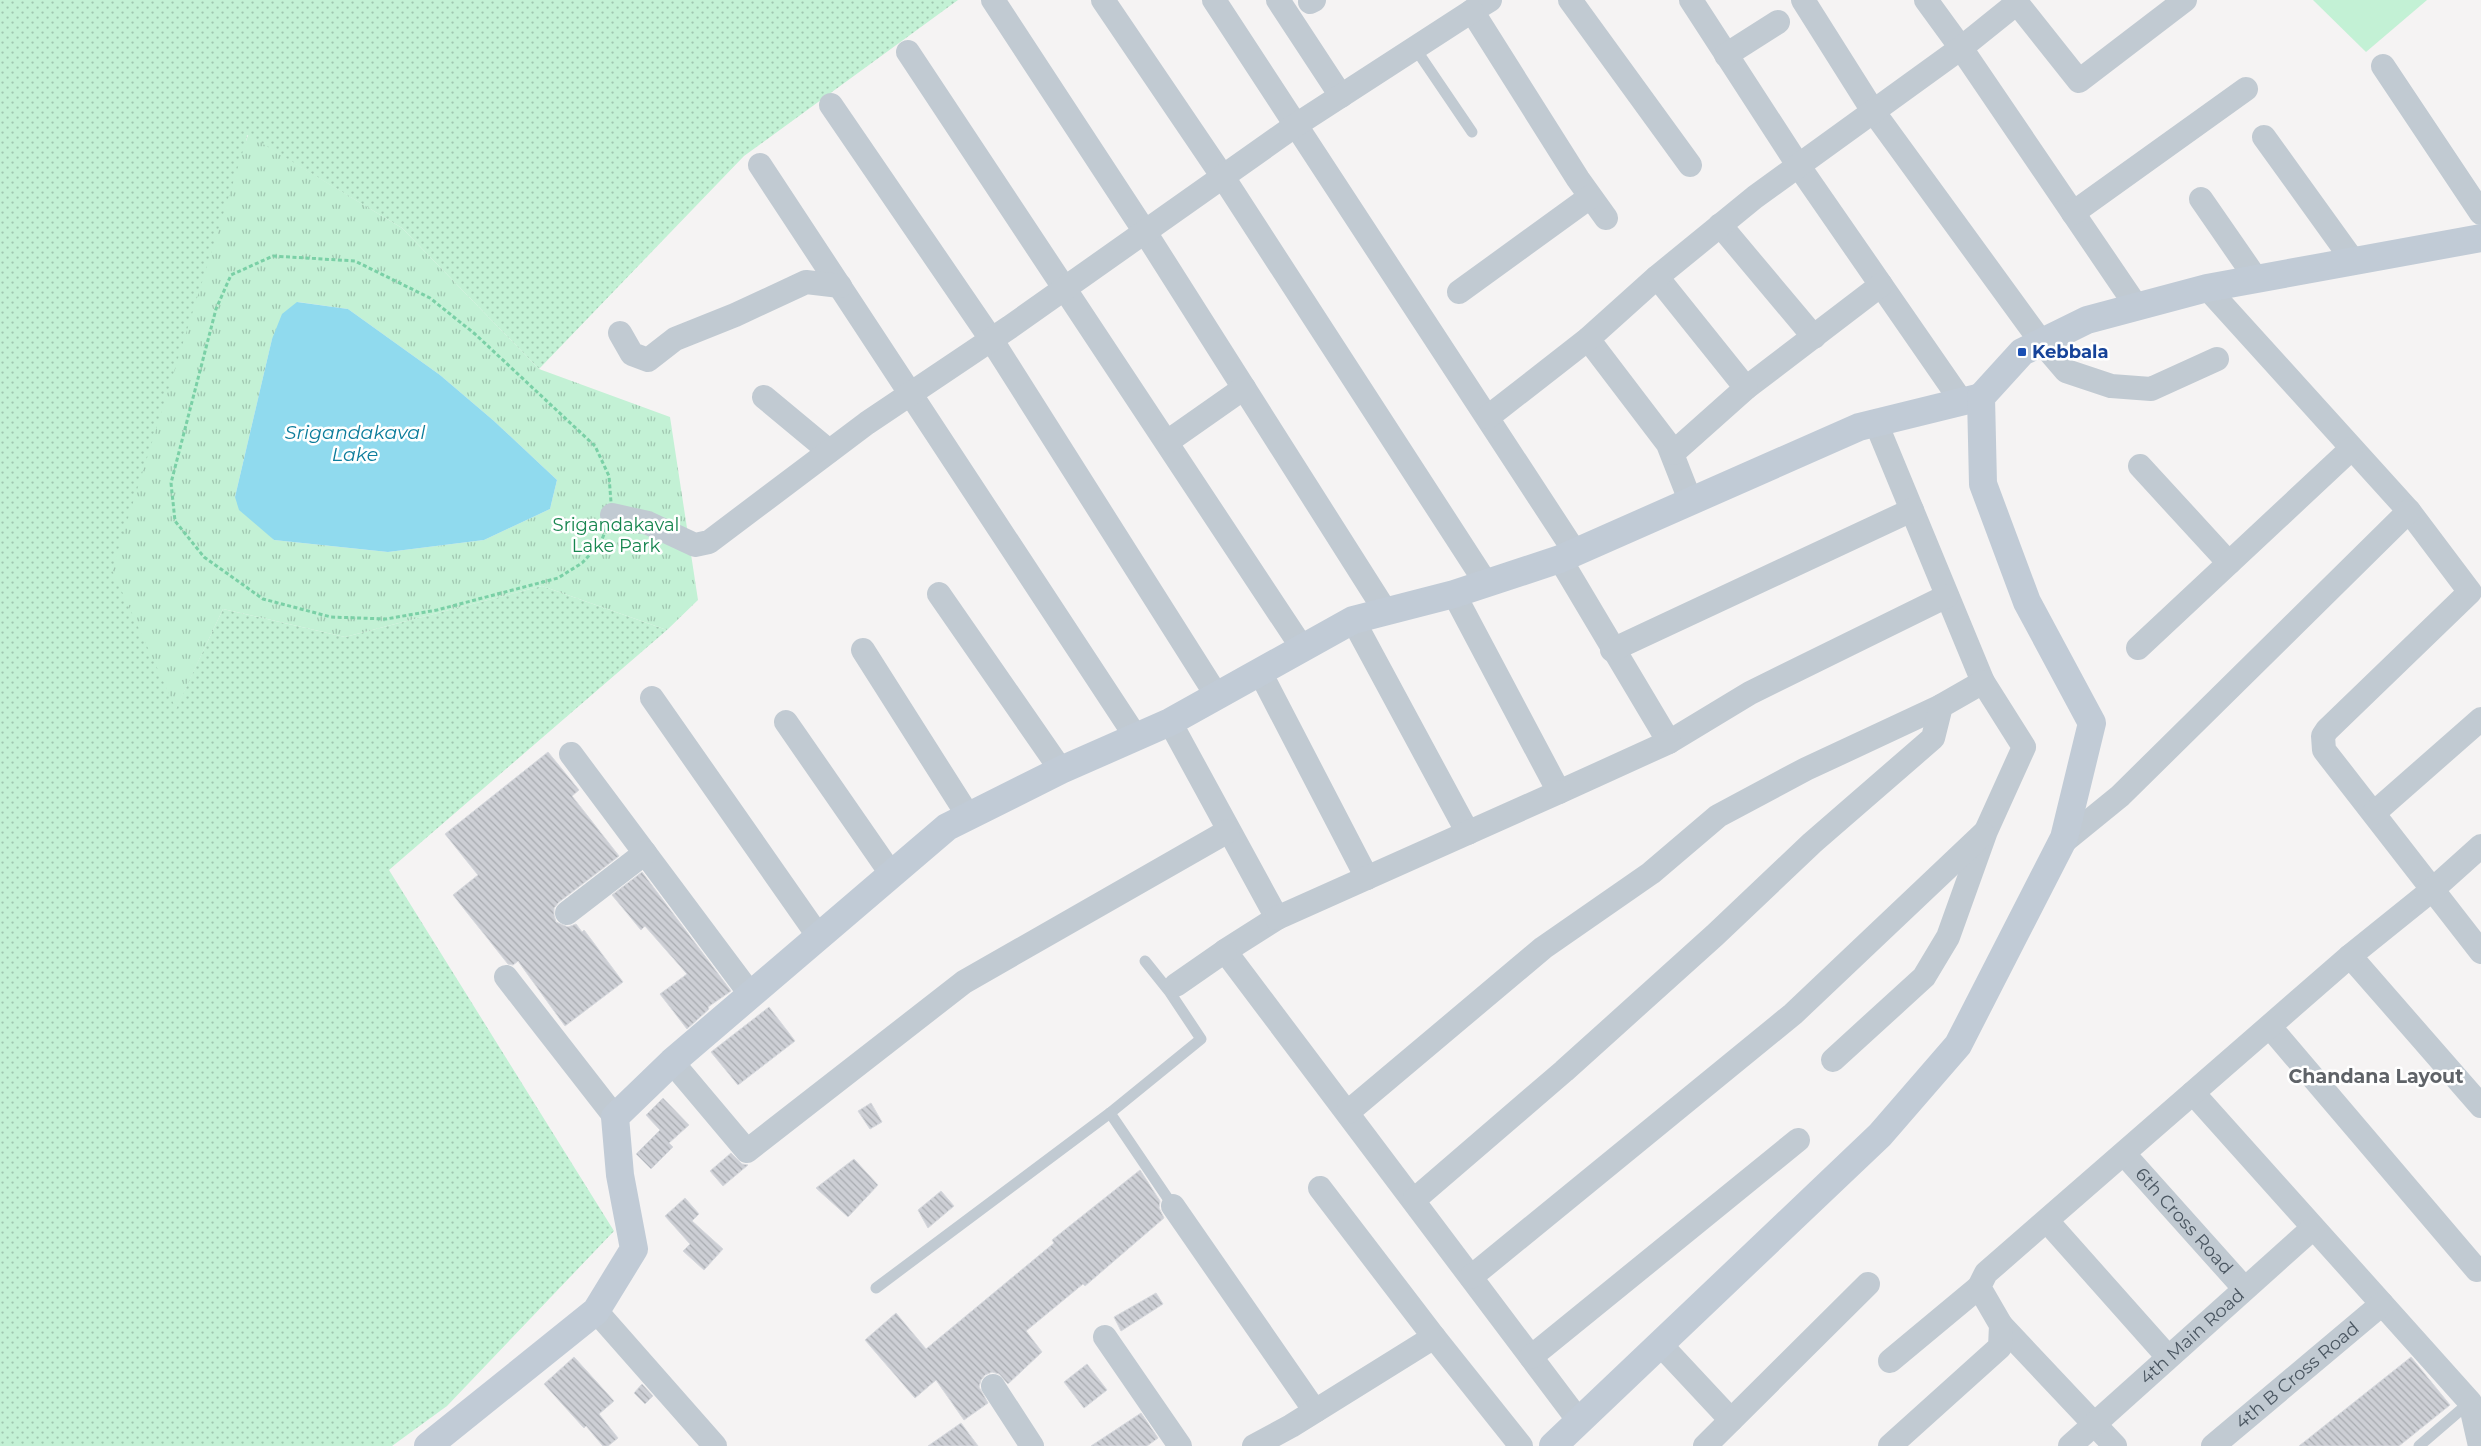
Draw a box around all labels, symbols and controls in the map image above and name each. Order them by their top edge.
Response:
place label: Kebbala [2032,341,2109,363]
marker: Kebbala [2016,346,2028,358]
water label: Srigandakaval Lake [285,421,426,466]
park label: Srigandakaval Lake Park [553,514,679,557]
district label: Chandana Layout [2289,1065,2463,1088]
street label: 6th Cross Road [2131,1163,2237,1279]
street label: 4th Main Road [2135,1284,2249,1389]
street label: 4th B Cross Road [2231,1317,2364,1433]

